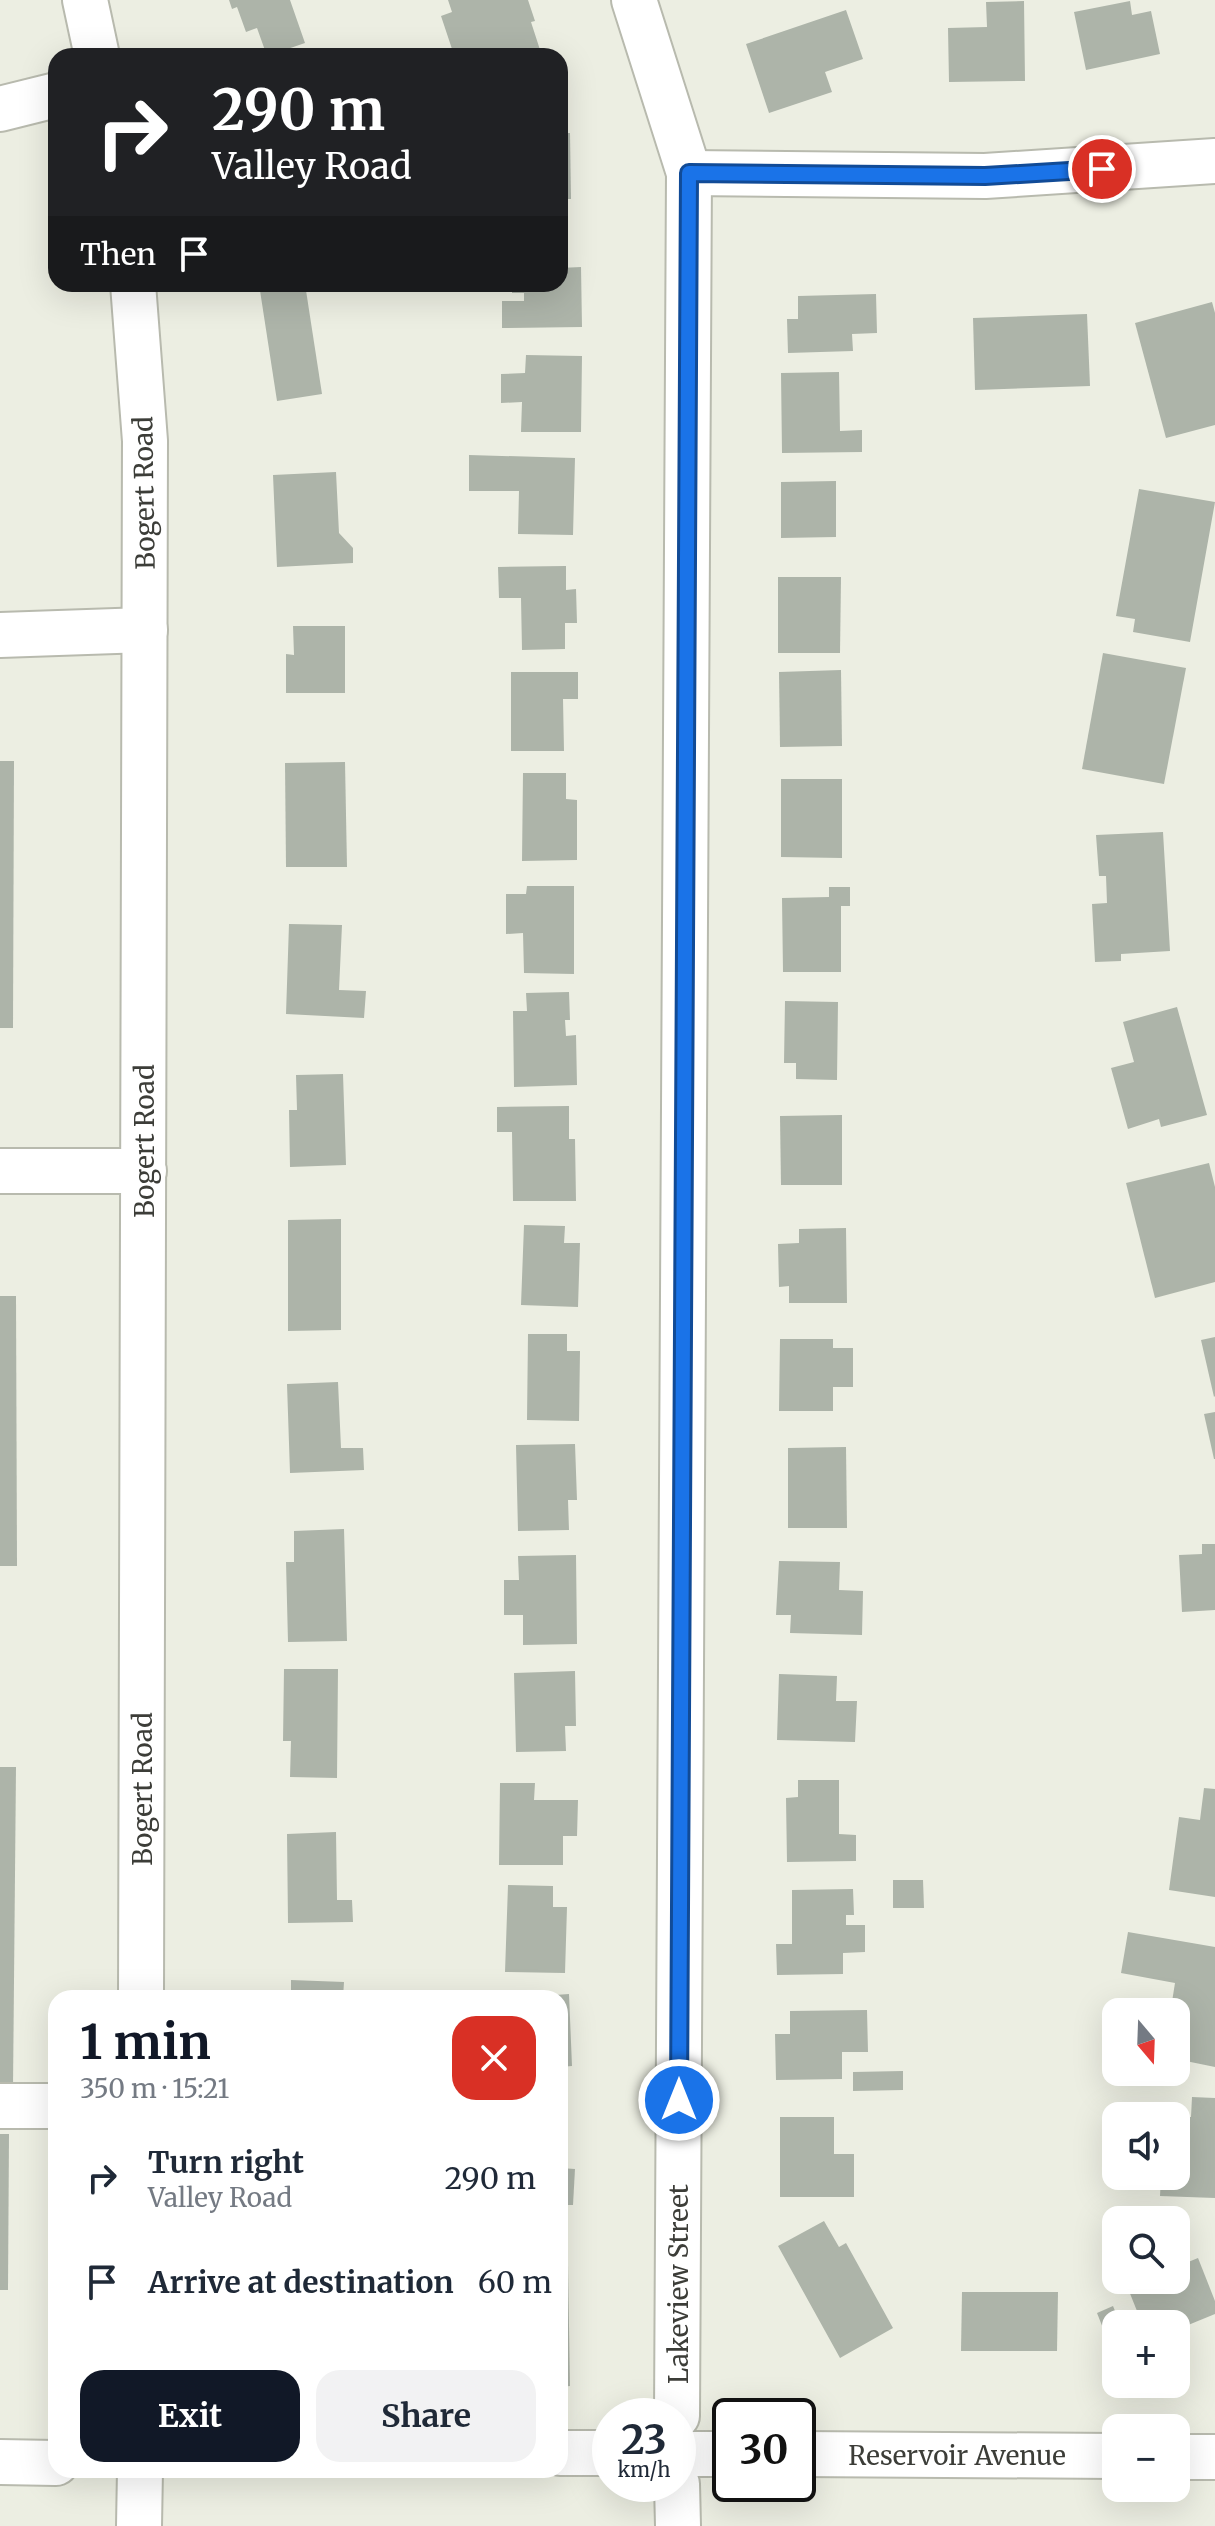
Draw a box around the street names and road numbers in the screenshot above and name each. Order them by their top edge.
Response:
street label: Bogert Road [126,416,162,570]
street label: Bogert Road [128,1064,161,1218]
street label: Bogert Road [126,1712,159,1866]
street label: Lakeview Street [662,2184,695,2384]
street label: Reservoir Avenue [848,2439,1066,2472]

